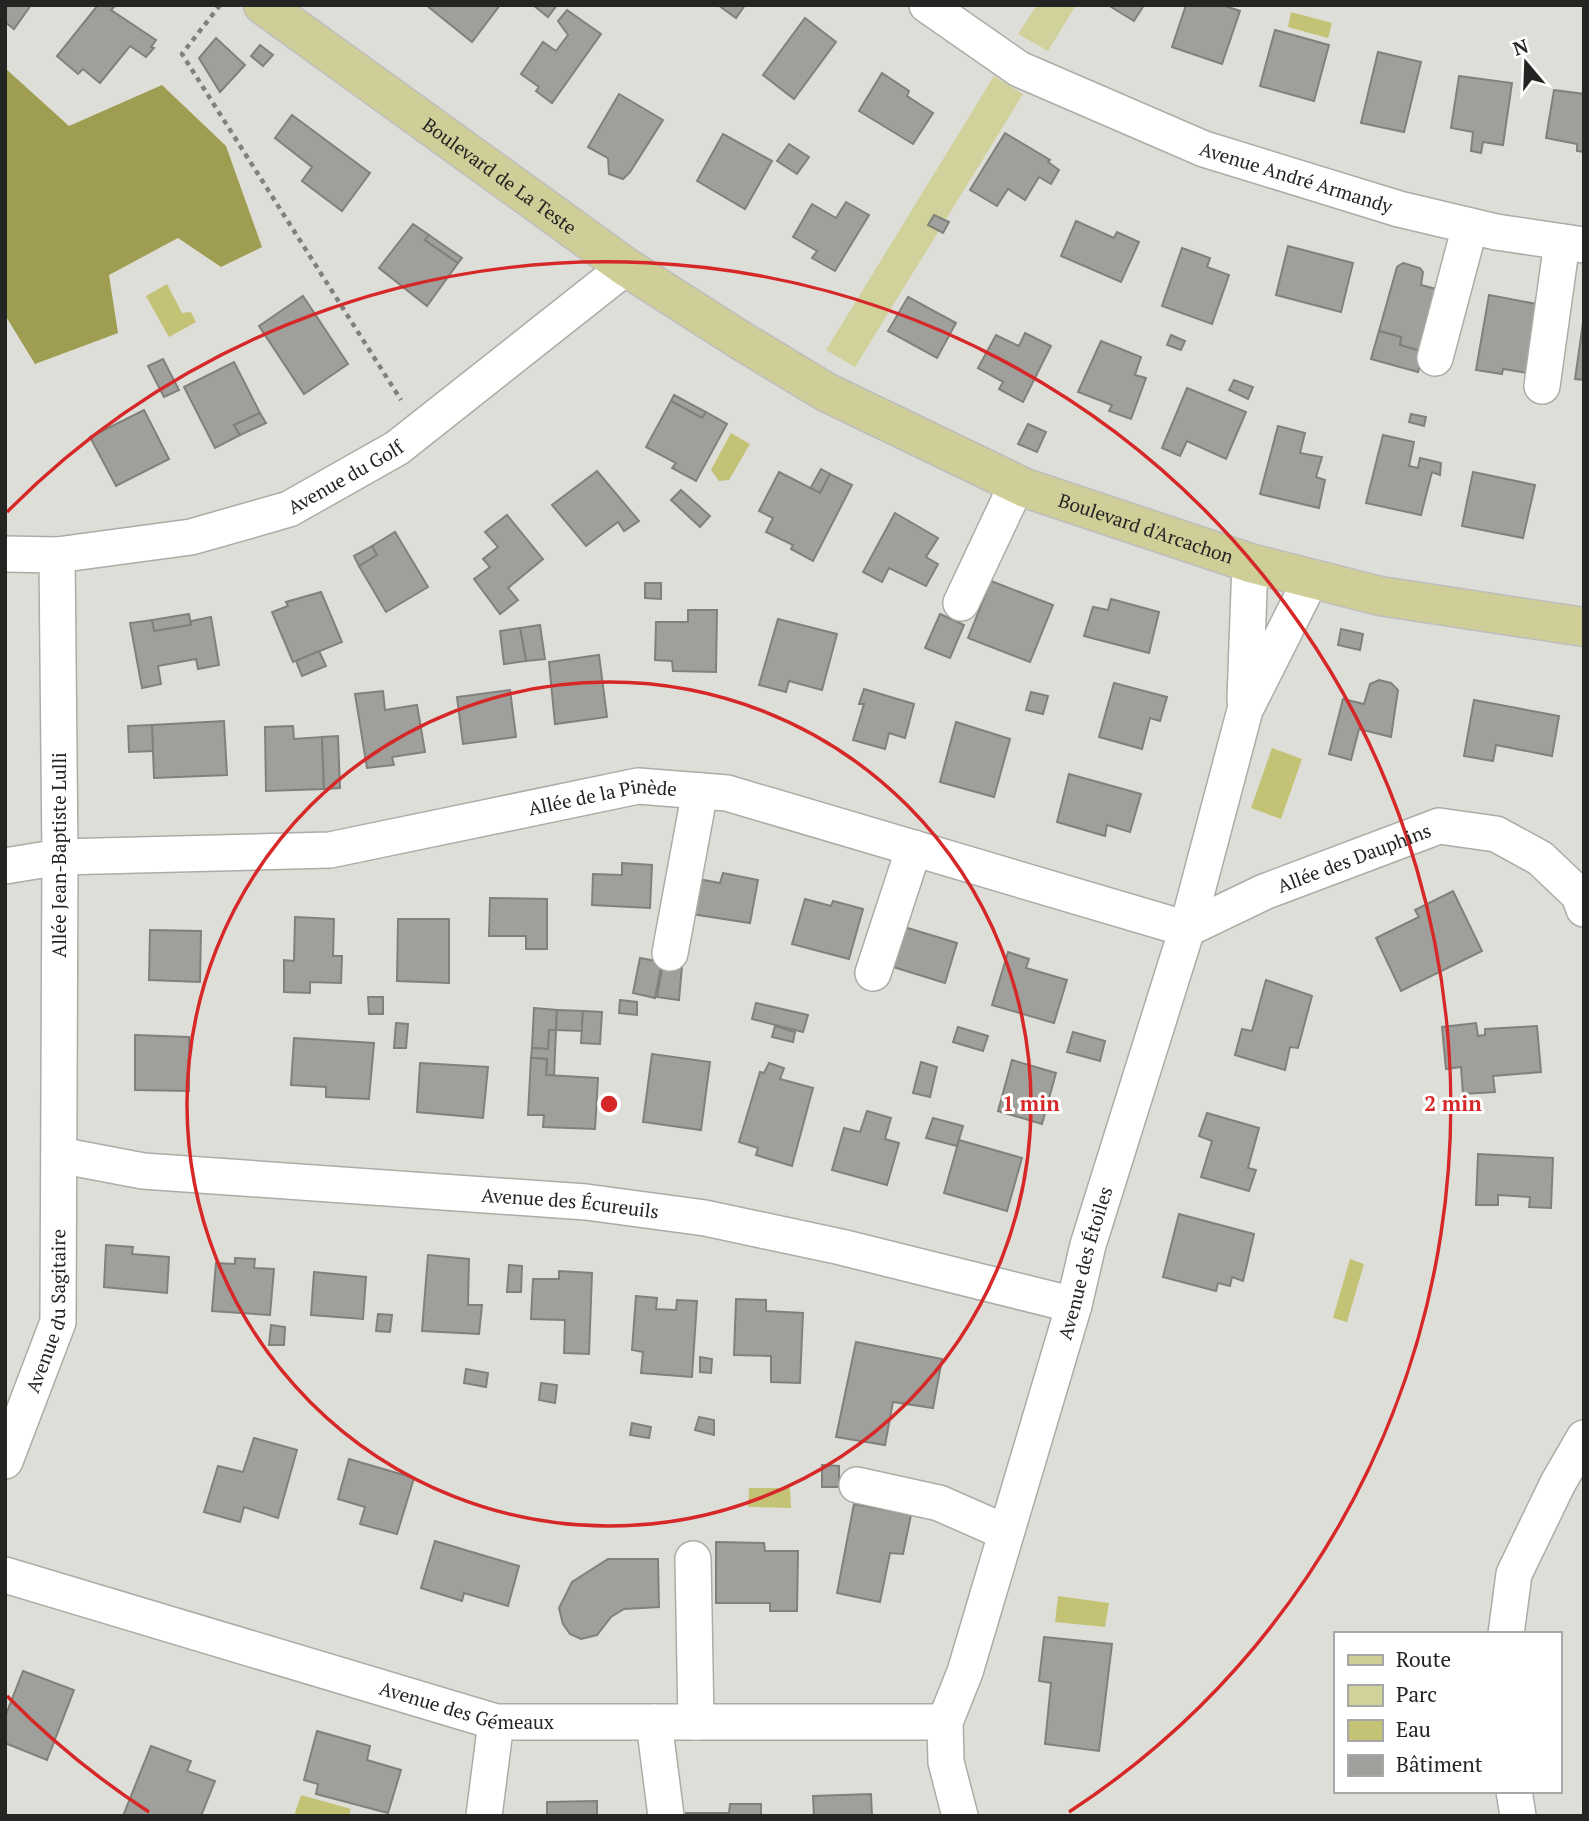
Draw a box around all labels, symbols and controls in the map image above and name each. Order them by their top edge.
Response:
north arrow [1491,28,1561,98]
text: N [1509,32,1532,61]
street label: Boulevard de La Teste [418,111,582,240]
street label: Avenue André Armandy [1197,135,1396,218]
street label: Avenue du Golf [283,434,410,519]
street label: Boulevard d'Arcachon [1055,487,1237,569]
street label: Allée Jean-Baptiste Lulli [46,752,71,958]
street label: Allée de la Pinède [526,773,678,821]
street label: Allée des Dauphins [1273,817,1434,898]
text: 1 min [1002,1089,1060,1117]
text: 2 min [1424,1089,1482,1117]
centre of rings [597,1092,621,1116]
street label: Avenue des Écureuils [481,1182,661,1224]
street label: Avenue des Étoiles [1051,1183,1118,1342]
street label: Avenue du Sagitaire [19,1229,70,1396]
legend [1334,1632,1561,1793]
text: Route [1396,1645,1451,1673]
street label: Avenue des Gémeaux [377,1675,554,1734]
text: Parc [1396,1680,1437,1708]
text: Eau [1396,1715,1431,1743]
text: Bâtiment [1396,1750,1483,1778]

